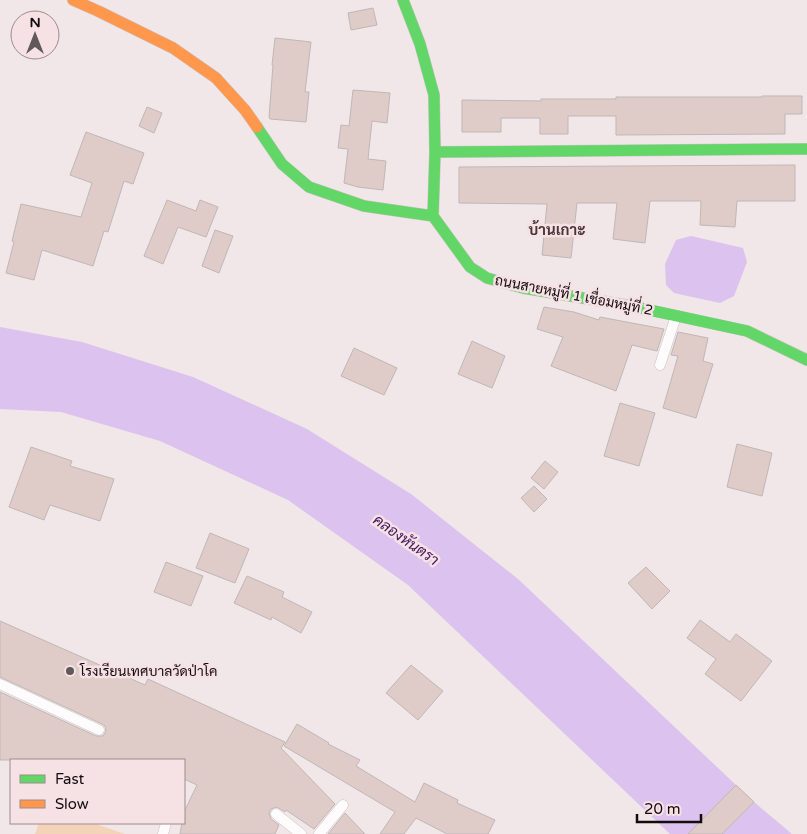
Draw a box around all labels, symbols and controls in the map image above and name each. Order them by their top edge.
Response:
north arrow [10,10,60,60]
text: N [29,14,41,31]
district label: บ้านเกาะ [529,220,585,239]
street label: ถนนสายหมู่ที่ 1 เชื่อมหมู่ที่ 2 [493,268,655,320]
water label: คลองหันตรา [370,511,442,569]
place label: โรงเรียนเทศบาลวัดป่าโค [79,662,218,680]
marker: โรงเรียนเทศบาลวัดป่าโค [64,665,76,677]
legend [10,759,185,824]
text: Fast [55,770,85,788]
scale bar [637,792,701,824]
text: Slow [55,795,89,813]
text: 20 m [644,800,681,818]

